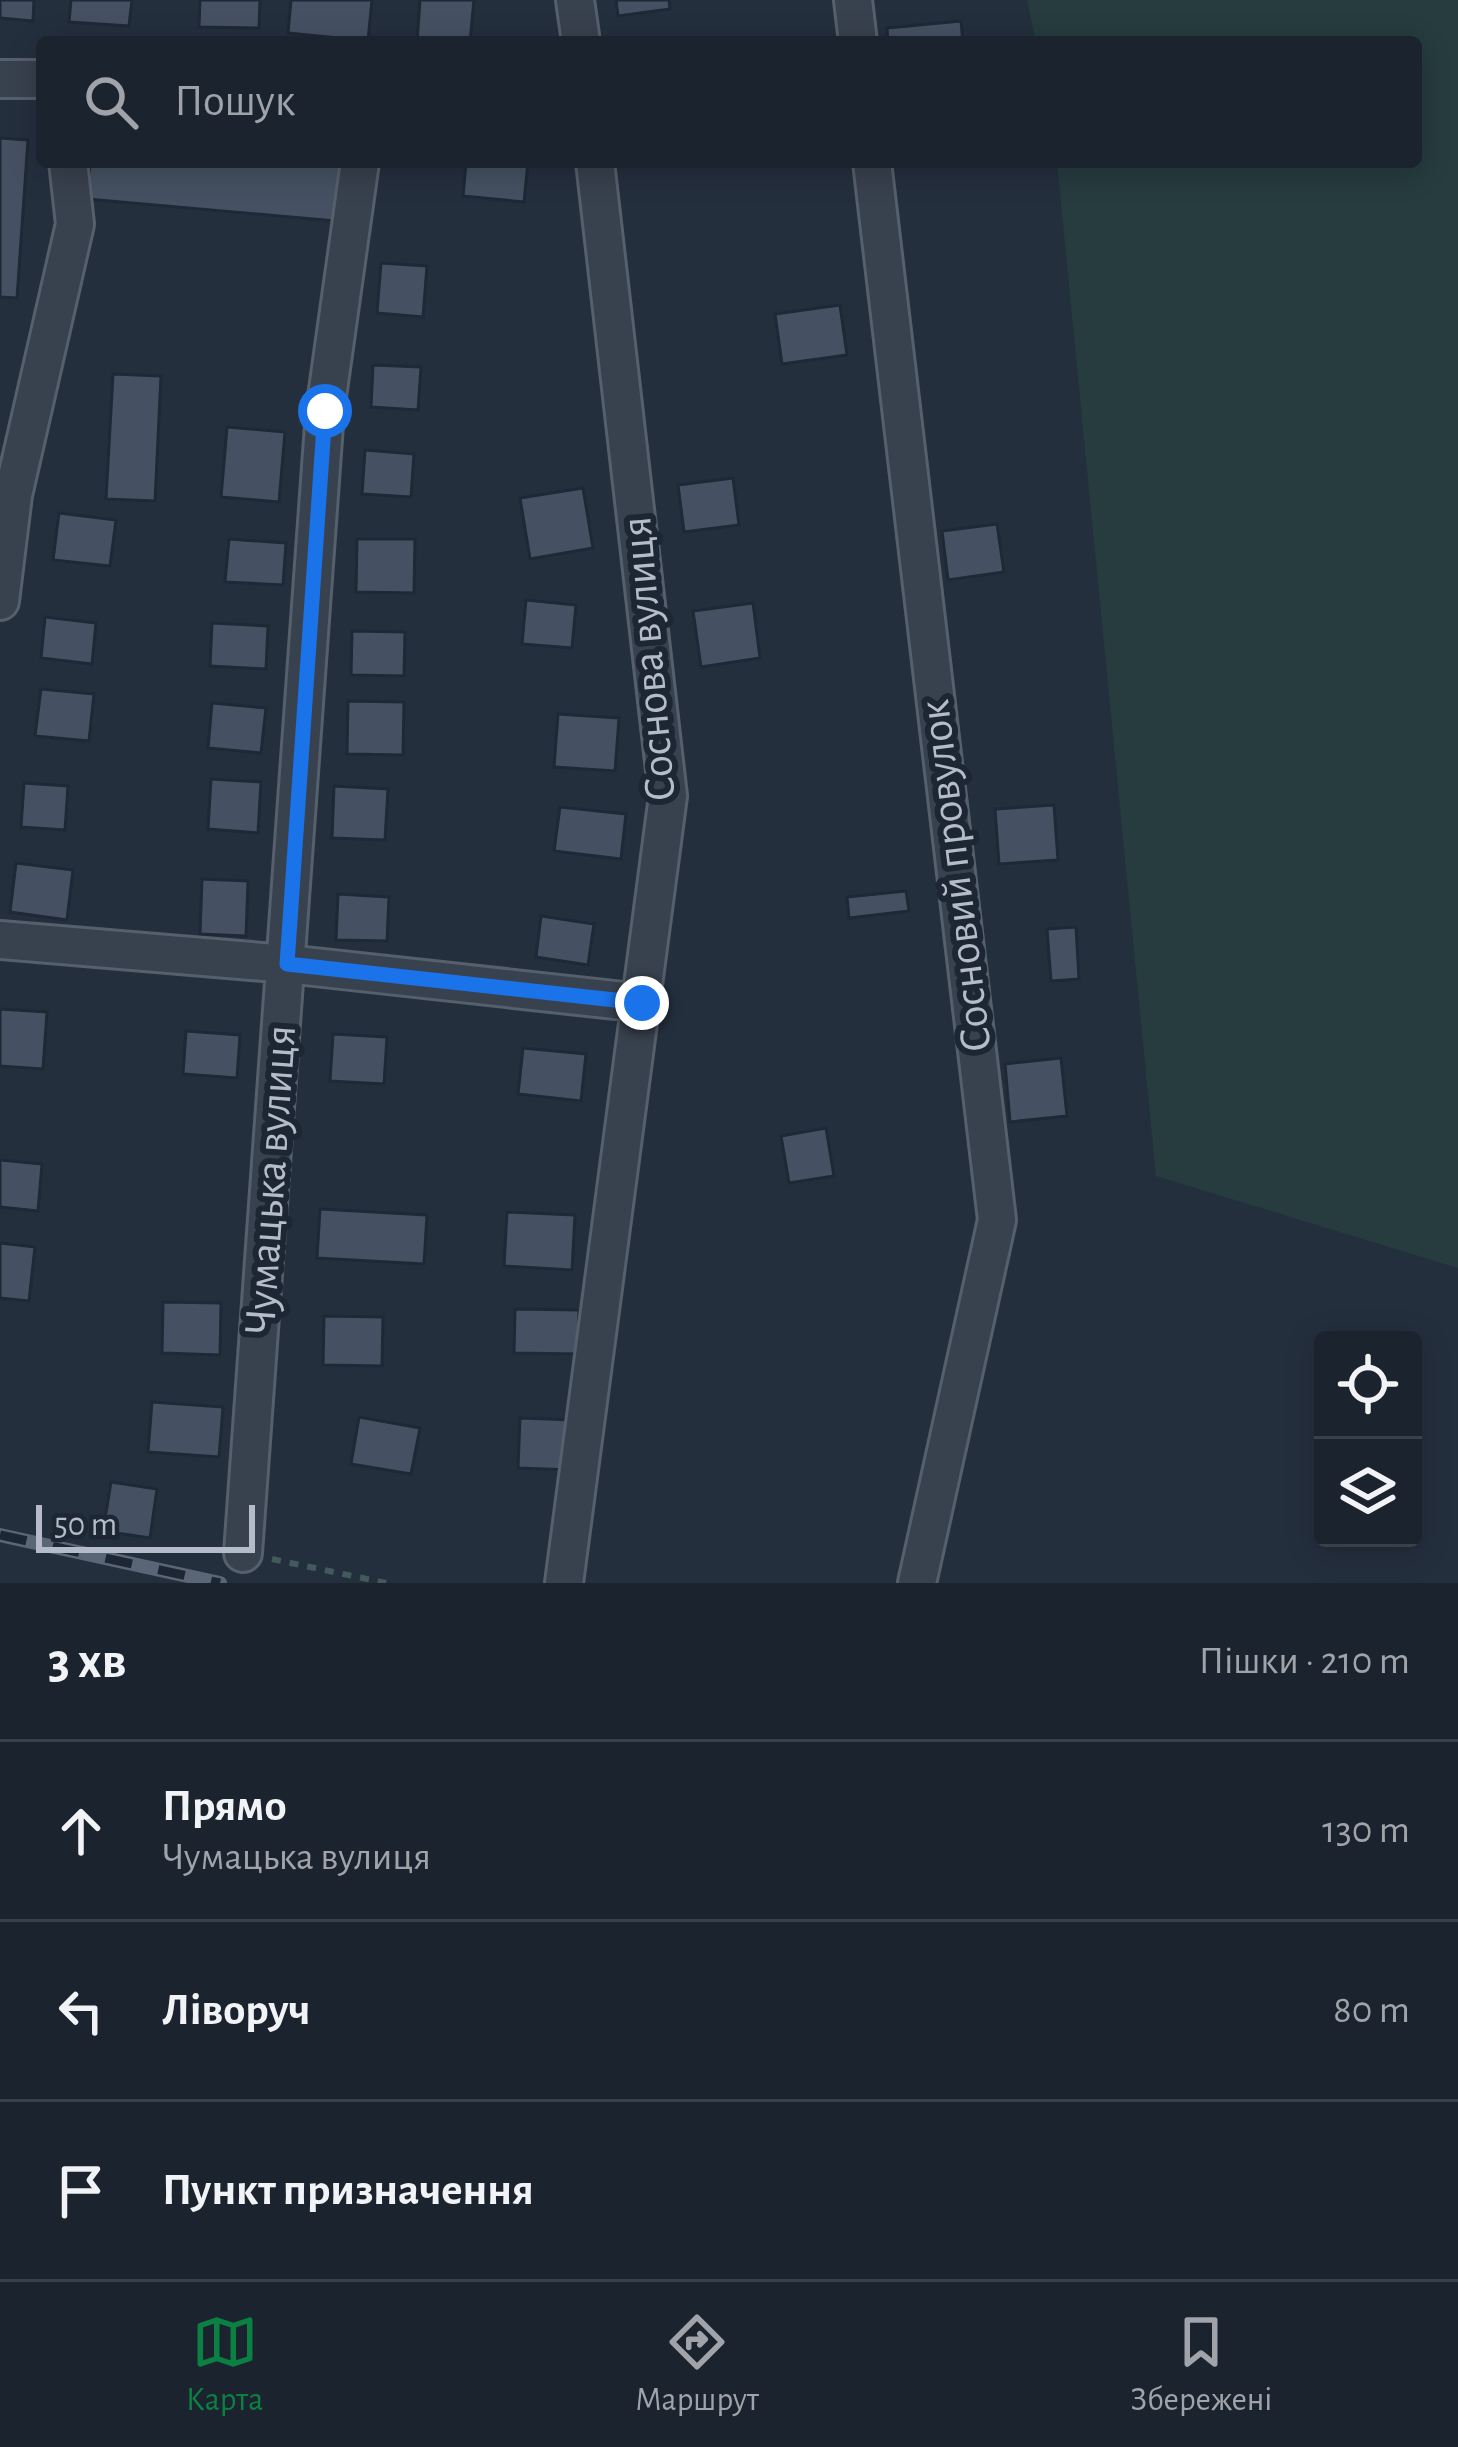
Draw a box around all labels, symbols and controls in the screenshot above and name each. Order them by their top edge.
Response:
search box [36,36,1422,168]
icon: search [78,69,144,135]
text: Пошук [174,79,295,124]
route start [298,384,352,438]
street label: Соснова вулиця [614,515,684,803]
street label: Сосновий провулок [912,697,1000,1055]
route end [615,976,669,1030]
street label: Чумацька вулиця [238,1024,304,1336]
map controls [1314,1331,1422,1547]
button: locate [1314,1331,1422,1439]
button: layers [1314,1439,1422,1547]
scale bar [36,1499,255,1552]
text: 50 m [54,1509,117,1542]
text: 3 хв [48,1636,126,1687]
text: Пішки · 210 m [1199,1642,1410,1681]
text: Прямо [162,1784,287,1829]
icon: ahead [48,1798,114,1864]
text: 130 m [1322,1811,1410,1850]
text: Чумацька вулиця [162,1838,431,1877]
icon: left [48,1978,114,2044]
text: Ліворуч [162,1988,311,2033]
text: 80 m [1333,1991,1410,2030]
icon: arrive [48,2158,114,2224]
text: Пункт призначення [162,2168,534,2213]
tab: Карта [186,2309,263,2421]
tab: Маршрут [635,2309,759,2421]
tab: Збережені [1130,2309,1272,2421]

